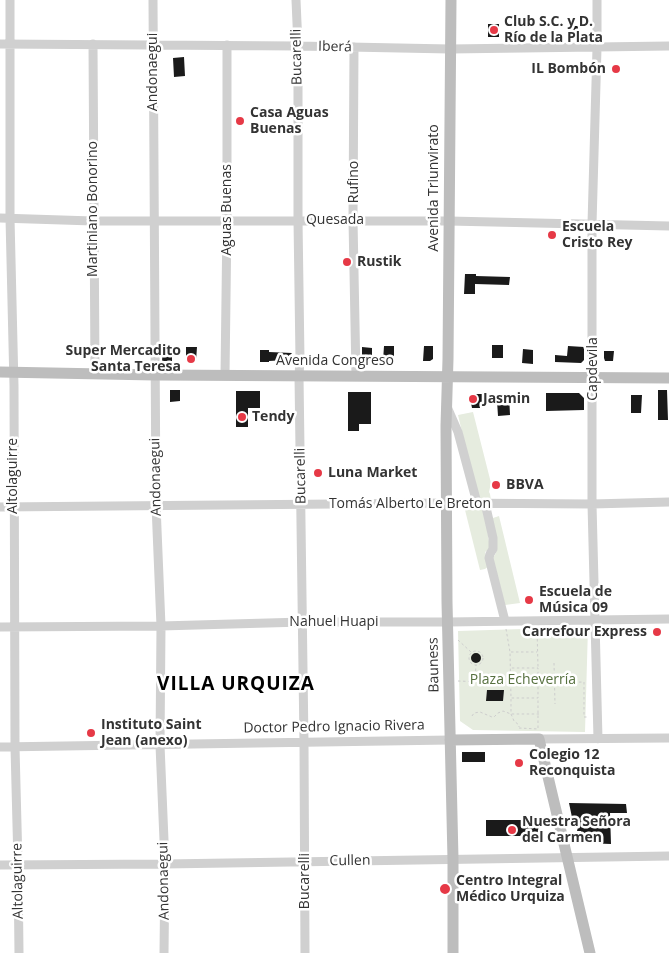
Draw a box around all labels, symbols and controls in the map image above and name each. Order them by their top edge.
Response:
place label: Club S.C. y D. Río de la Plata [504,14,603,46]
marker: Club S.C. y D. Río de la Plata [488,24,500,36]
street label: Bucarelli [288,29,306,85]
street label: Andonaegui [145,33,161,111]
street label: Iberá [318,38,352,56]
place label: IL Bombón [531,61,606,77]
marker: IL Bombón [610,63,622,75]
place label: Casa Aguas Buenas [250,105,329,138]
marker: Casa Aguas Buenas [234,115,246,127]
street label: Avenida Triunvirato [426,124,442,252]
street label: Martiniano Bonorino [85,141,101,277]
street label: Rufino [346,161,362,203]
street label: Aguas Buenas [219,164,235,256]
street label: Quesada [306,212,364,228]
place label: Escuela Cristo Rey [562,219,632,252]
marker: Escuela Cristo Rey [546,229,558,241]
place label: Rustik [357,254,401,270]
marker: Rustik [341,256,353,268]
street label: Capdevila [585,337,601,401]
place label: Super Mercadito Santa Teresa [66,343,181,376]
marker: Super Mercadito Santa Teresa [185,353,197,365]
street label: Avenida Congreso [276,353,394,369]
place label: Jasmin [483,391,530,407]
marker: Jasmin [467,393,479,405]
place label: Tendy [252,409,294,425]
marker: Tendy [236,411,248,423]
street label: Altolaguirre [5,438,21,514]
street label: Andonaegui [147,438,165,516]
street label: Bucarelli [292,448,310,504]
place label: Luna Market [328,465,417,481]
marker: Luna Market [312,467,324,479]
place label: BBVA [506,477,544,493]
marker: BBVA [490,479,502,491]
street label: Tomás Alberto Le Breton [329,496,491,512]
place label: Escuela de Música 09 [539,584,612,616]
marker: Escuela de Música 09 [523,594,535,606]
street label: Nahuel Huapi [289,614,379,630]
place label: Carrefour Express [522,624,647,640]
marker: Carrefour Express [651,626,663,638]
street label: Bauness [425,637,443,693]
park label: Plaza Echeverría [470,672,576,688]
district label: VILLA URQUIZA [155,674,317,696]
place label: Instituto Saint Jean (anexo) [101,717,202,750]
street label: Doctor Pedro Ignacio Rivera [243,717,425,737]
marker: Instituto Saint Jean (anexo) [85,727,97,739]
place label: Colegio 12 Reconquista [529,747,615,780]
marker: Colegio 12 Reconquista [513,757,525,769]
place label: Nuestra Señora del Carmen [522,814,631,846]
marker: Nuestra Señora del Carmen [506,824,518,836]
street label: Andonaegui [155,842,173,920]
street label: Altolaguirre [9,843,27,919]
street label: Cullen [329,852,371,870]
street label: Bucarelli [297,853,313,909]
place label: Centro Integral Médico Urquiza [456,873,565,906]
marker: Centro Integral Médico Urquiza [438,882,452,896]

